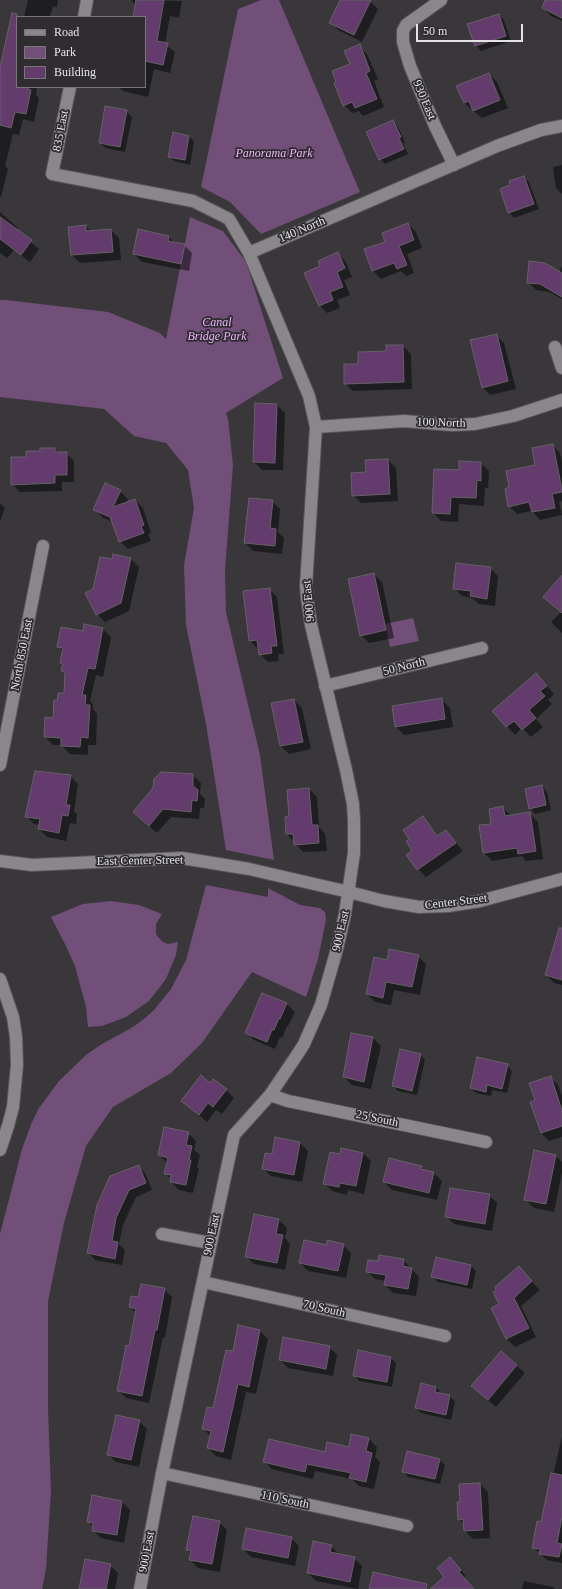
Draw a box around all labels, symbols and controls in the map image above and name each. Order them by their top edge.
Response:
legend [16,16,146,88]
scale bar [418,16,525,42]
text: 50 m [423,24,447,38]
text: Road [54,25,79,39]
text: Park [54,45,76,59]
text: Building [54,65,96,79]
street label: 930 East [409,78,439,122]
street label: 835 East [50,109,72,153]
park label: Panorama Park [236,147,312,161]
street label: 140 North [277,214,327,246]
park label: Canal Bridge Park [188,316,246,344]
street label: 100 North [416,415,466,431]
street label: 900 East [300,580,318,622]
street label: North 850 East [8,618,36,692]
street label: 50 North [381,655,427,679]
street label: East Center Street [97,853,183,869]
street label: Center Street [424,891,488,913]
street label: 900 East [329,909,353,953]
street label: 25 South [354,1107,400,1131]
street label: 900 East [201,1213,223,1257]
street label: 70 South [301,1297,347,1321]
street label: 110 South [260,1488,310,1512]
street label: 900 East [136,1530,158,1574]

